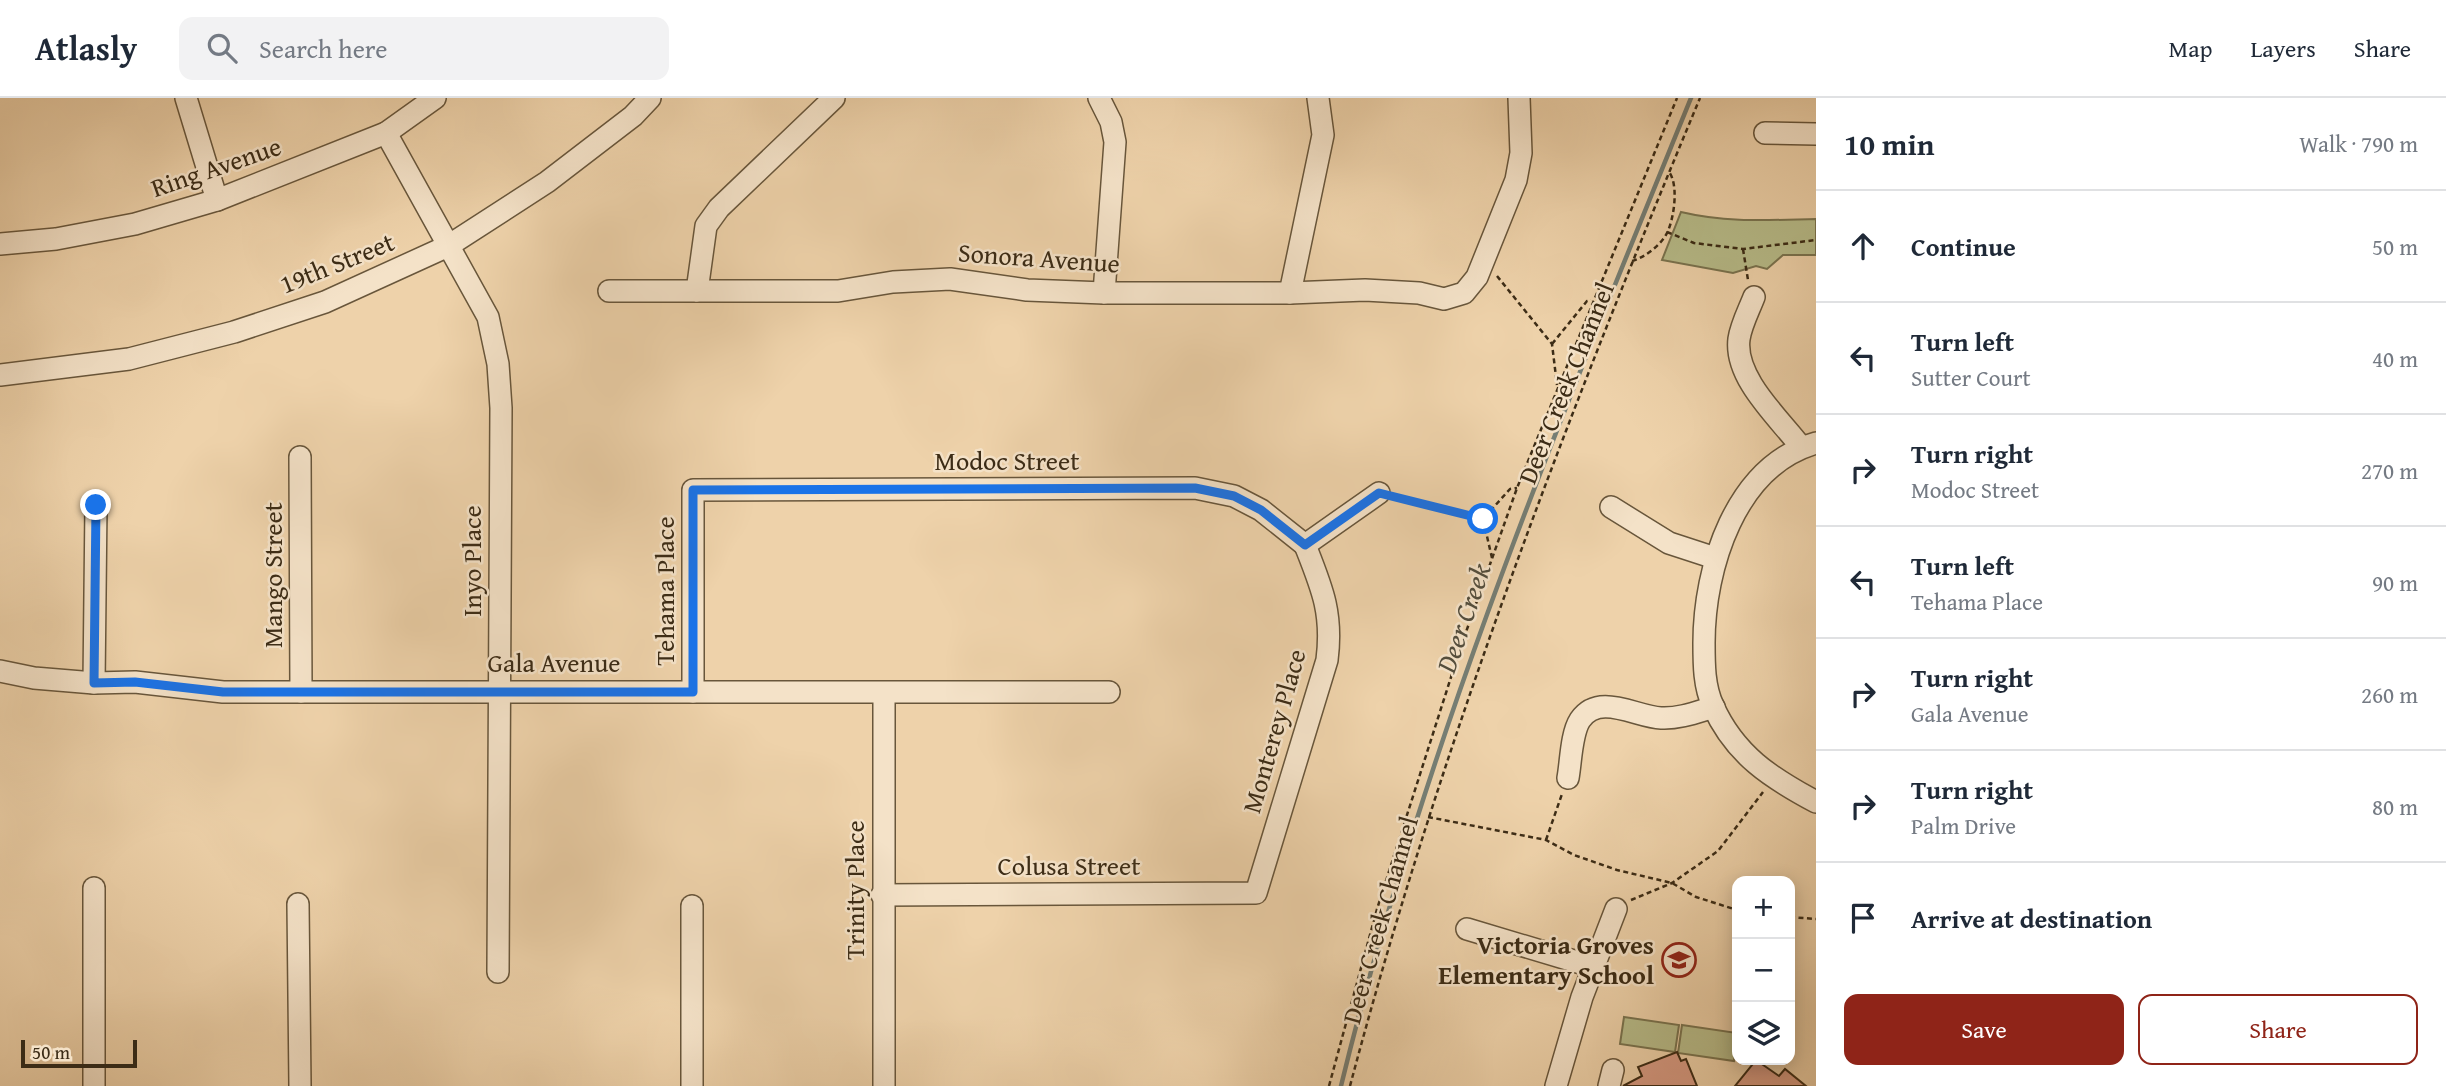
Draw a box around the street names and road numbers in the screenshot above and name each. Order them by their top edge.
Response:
street label: Ring Avenue [145,126,286,207]
street label: 19th Street [274,222,400,303]
street label: Sonora Avenue [957,232,1121,283]
street label: Deer Creek Channel [1507,276,1624,489]
street label: Modoc Street [935,441,1079,480]
street label: Mango Street [253,502,292,648]
street label: Inyo Place [452,505,491,617]
street label: Tehama Place [645,516,684,666]
street label: Gala Avenue [488,643,620,682]
street label: Monterey Place [1231,644,1316,817]
street label: Deer Creek Channel [1331,812,1428,1028]
street label: Trinity Place [835,820,874,960]
street label: Colusa Street [998,846,1140,885]

